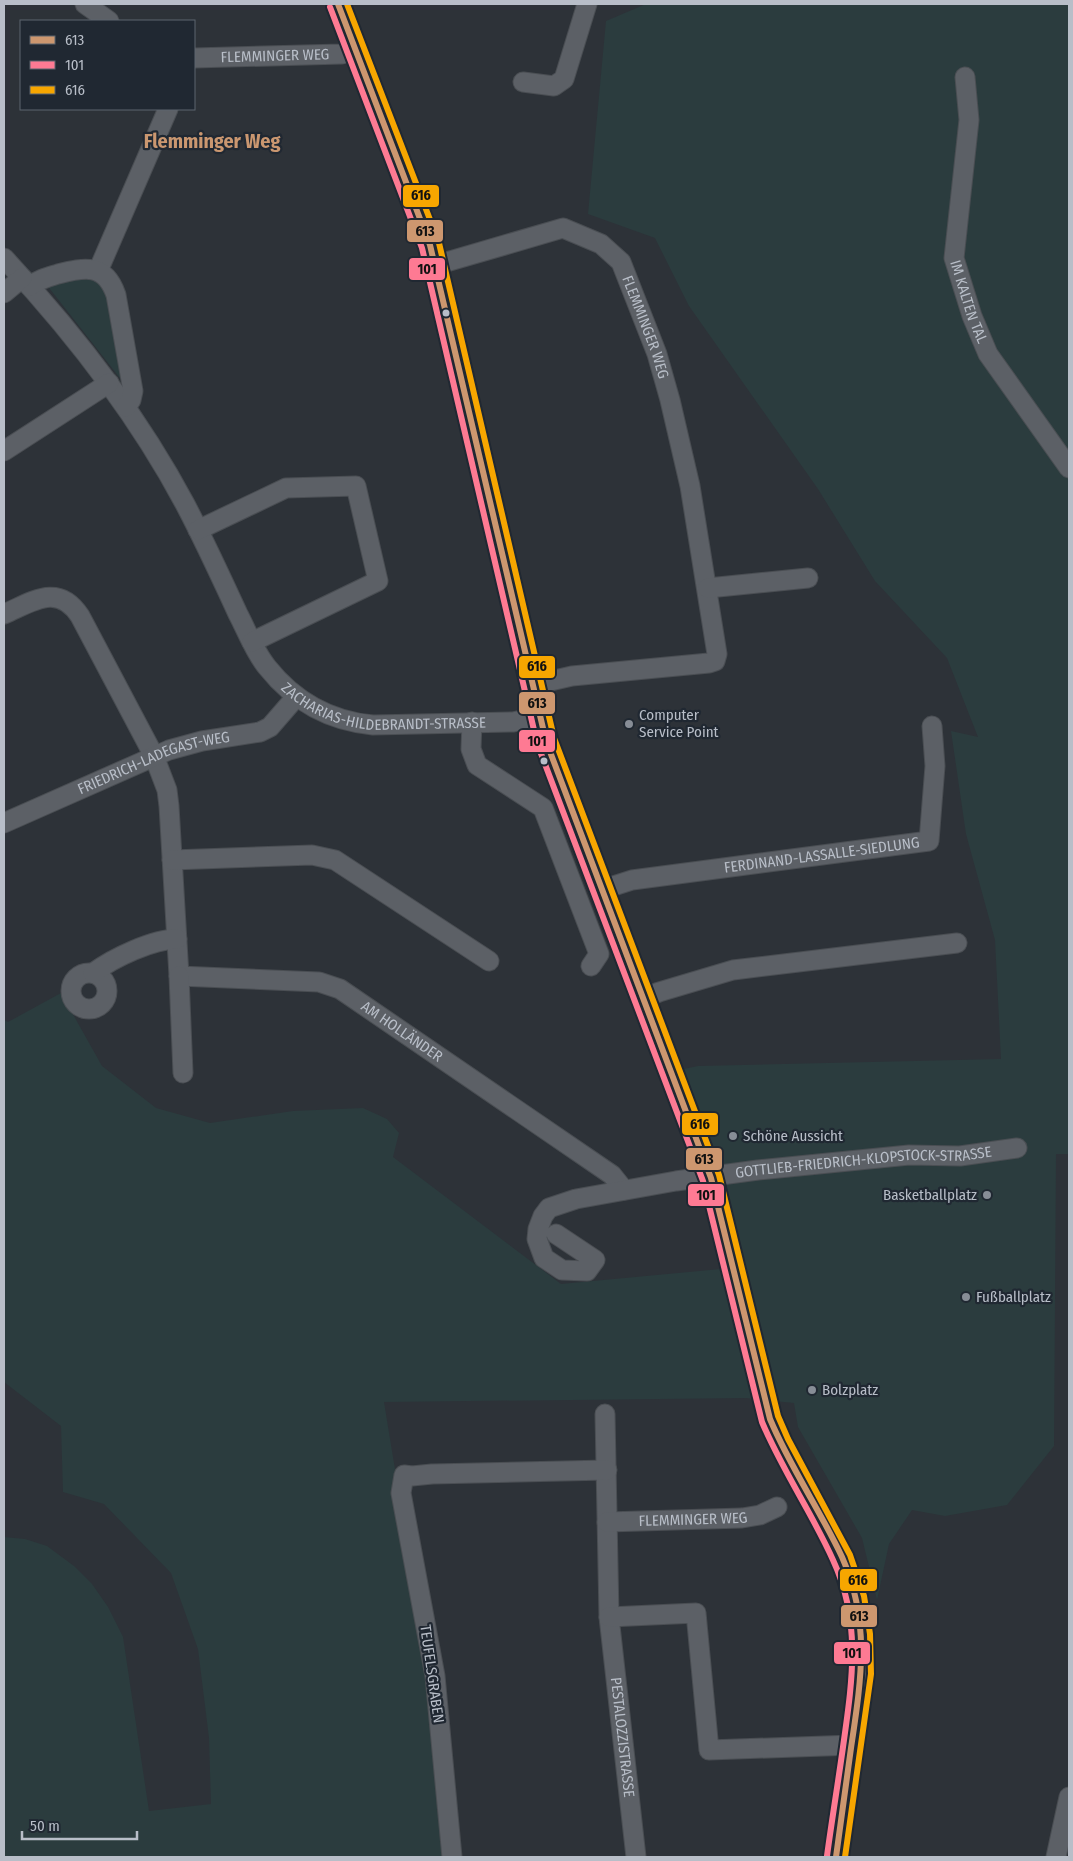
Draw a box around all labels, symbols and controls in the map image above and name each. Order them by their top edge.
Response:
legend [20,20,195,110]
text: 613 [65,31,85,49]
street label: FLEMMINGER WEG [220,45,330,66]
text: 101 [65,56,84,74]
text: 616 [65,81,85,99]
district label: Flemminger Weg [144,129,280,153]
line badge: 616 [402,184,440,208]
text: 616 [411,187,431,204]
line badge: 613 [406,219,444,243]
text: 613 [415,223,435,240]
line badge: 101 [408,257,446,281]
street label: IM KALTEN TAL [946,258,992,346]
text: 101 [417,261,437,278]
street label: FLEMMINGER WEG [618,273,673,381]
unlabelled marker [441,308,451,318]
line badge: 616 [518,655,556,679]
text: 616 [527,658,547,675]
street label: ZACHARIAS-HILDEBRANDT-STRASSE [278,679,486,734]
line badge: 613 [518,691,556,715]
text: 613 [527,695,547,712]
place label: Computer Service Point [639,706,719,741]
marker: Computer Service Point [623,718,635,730]
street label: FRIEDRICH-LADEGAST-WEG [75,728,231,798]
line badge: 101 [518,729,556,753]
text: 101 [527,733,547,750]
unlabelled marker [539,756,549,766]
street label: FERDINAND-LASSALLE-SIEDLUNG [723,833,921,877]
street label: AM HOLLÄNDER [358,997,446,1066]
line badge: 616 [681,1112,719,1136]
text: 616 [690,1116,710,1133]
place label: Schöne Aussicht [743,1127,843,1145]
marker: Schöne Aussicht [727,1130,739,1142]
street label: GOTTLIEB-FRIEDRICH-KLOPSTOCK-STRASSE [734,1143,993,1182]
line badge: 613 [685,1147,723,1171]
text: 613 [694,1151,714,1168]
line badge: 101 [687,1183,725,1207]
place label: Basketballplatz [883,1186,977,1204]
text: 101 [696,1187,716,1204]
marker: Basketballplatz [981,1189,993,1201]
place label: Fußballplatz [976,1288,1051,1306]
marker: Fußballplatz [960,1291,972,1303]
place label: Bolzplatz [822,1381,878,1399]
marker: Bolzplatz [806,1384,818,1396]
street label: FLEMMINGER WEG [638,1508,749,1530]
line badge: 616 [839,1568,878,1592]
text: 616 [848,1572,868,1589]
line badge: 613 [840,1604,878,1628]
text: 613 [849,1608,869,1625]
street label: TEUFELSGRABEN [416,1624,448,1724]
line badge: 101 [833,1641,871,1665]
text: 101 [842,1645,862,1662]
street label: PESTALOZZISTRASSE [607,1676,638,1798]
scale bar [22,1808,138,1840]
text: 50 m [30,1817,60,1835]

